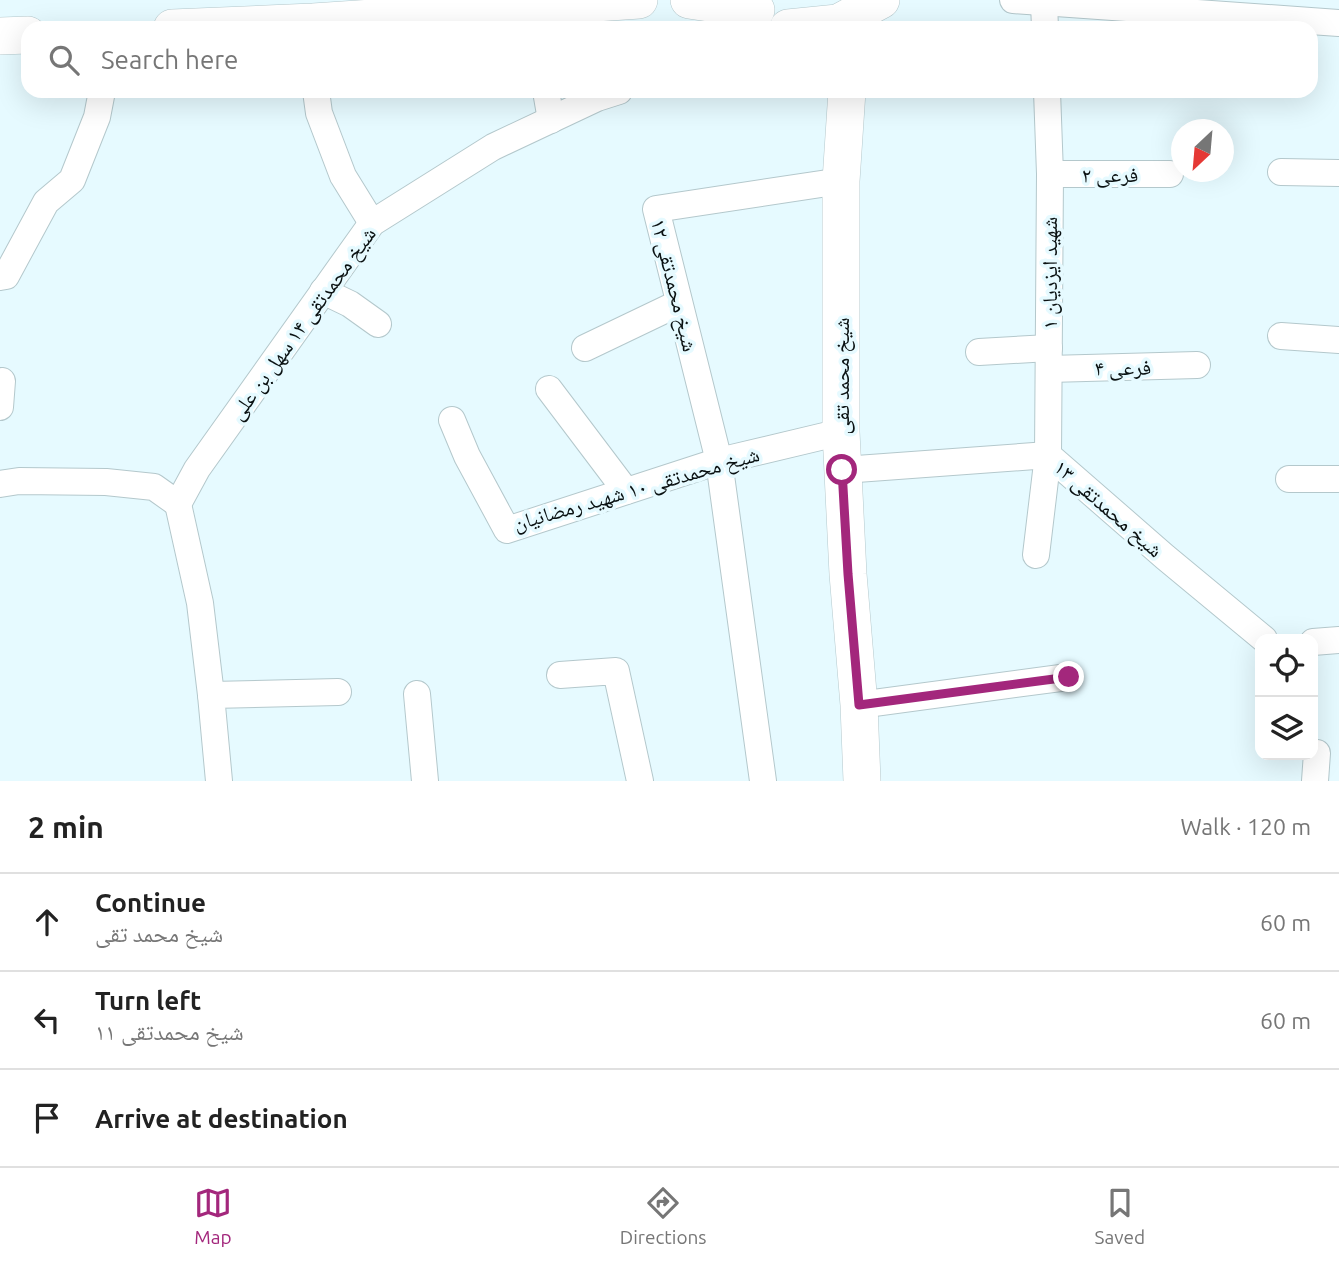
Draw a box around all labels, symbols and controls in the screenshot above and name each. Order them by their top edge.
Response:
search box [21,21,1318,98]
icon: search [45,41,83,79]
text: Search here [101,45,238,74]
north arrow [1171,119,1234,182]
street label: فرعی ۲ [1082,162,1138,188]
street label: شیخ محمدتقی ۱۲ [645,216,703,354]
street label: شهید ایزدیان ۱ [1037,217,1062,329]
street label: شیخ محمدتقی ۱۴ سهل بن علی [224,222,382,425]
street label: شیخ محمد تقی [829,318,855,434]
street label: فرعی ۴ [1094,355,1152,381]
street label: شیخ محمدتقی ۱۰ شهید رمضانیان [510,441,762,537]
route start [826,454,857,485]
street label: شیخ محمدتقی ۱۳ [1049,454,1168,563]
map controls [1255,634,1318,760]
button: locate [1255,634,1318,697]
route end [1053,661,1084,692]
button: layers [1255,697,1318,760]
text: 2 min [28,810,104,844]
text: Walk · 120 m [1180,814,1311,839]
text: Continue [95,888,206,917]
icon: ahead [28,903,66,941]
text: 60 m [1260,910,1311,935]
text: شیخ محمد تقی [95,921,223,946]
text: Turn left [95,986,201,1015]
icon: left [28,1001,66,1039]
text: 60 m [1260,1008,1311,1033]
text: شیخ محمدتقی ۱۱ [95,1019,244,1044]
icon: arrive [28,1099,66,1137]
text: Arrive at destination [95,1104,348,1133]
tab: Map [194,1184,232,1248]
tab: Directions [620,1184,707,1248]
tab: Saved [1094,1184,1145,1248]

